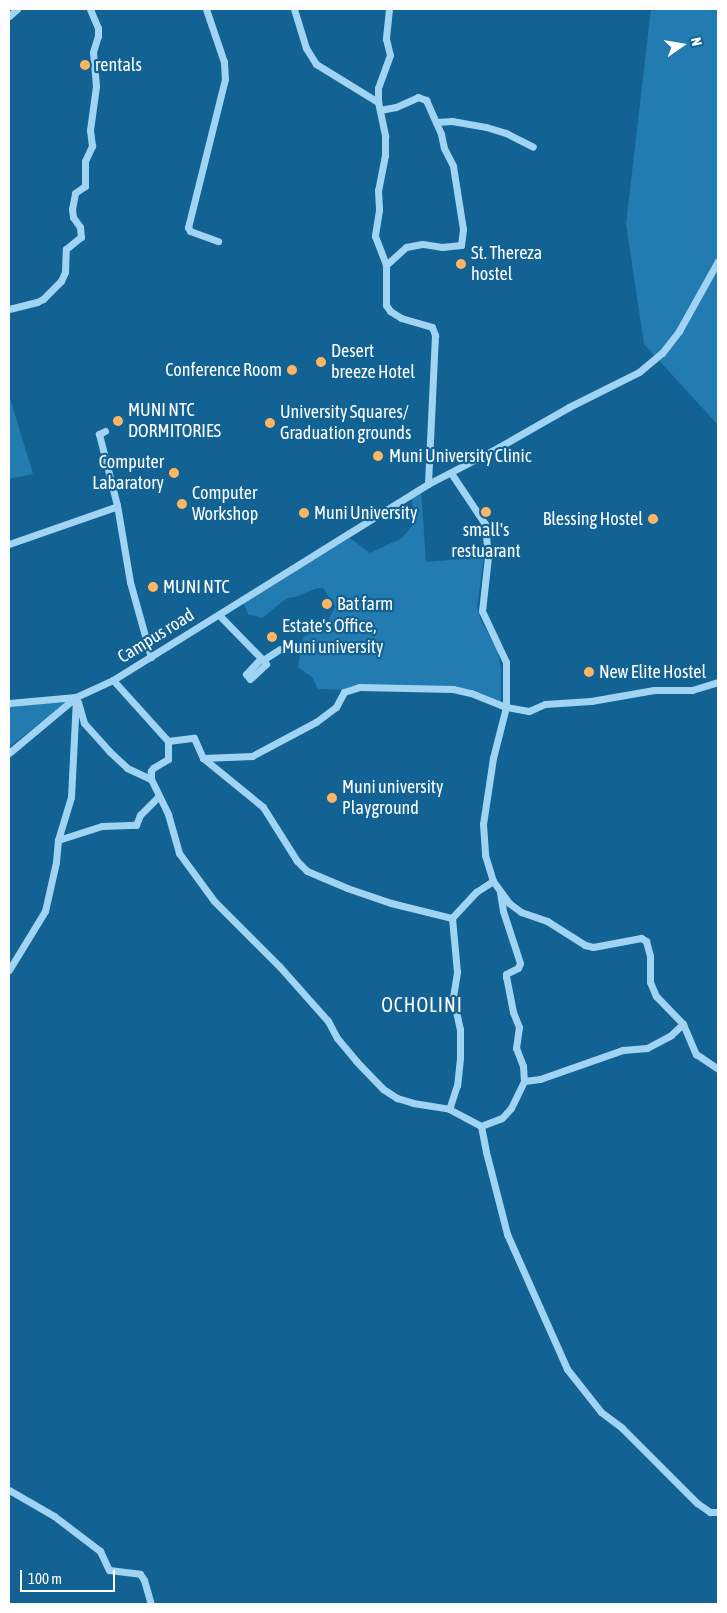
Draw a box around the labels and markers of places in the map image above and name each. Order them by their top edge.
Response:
place label: rentals [95,54,142,76]
marker: rentals [79,59,91,71]
place label: St. Thereza hostel [471,243,542,286]
marker: St. Thereza hostel [455,258,467,270]
place label: Desert breeze Hotel [331,341,415,384]
marker: Desert breeze Hotel [315,356,327,368]
place label: Conference Room [165,359,282,381]
marker: Conference Room [286,364,298,376]
place label: MUNI NTC DORMITORIES [128,400,221,442]
place label: University Squares/ Graduation grounds [280,402,411,444]
marker: MUNI NTC DORMITORIES [112,415,124,427]
marker: University Squares/ Graduation grounds [264,417,276,429]
place label: Muni University Clinic [389,445,531,467]
marker: Muni University Clinic [371,449,385,463]
place label: Computer Labaratory [92,452,164,494]
marker: Computer Labaratory [168,467,180,479]
place label: Computer Workshop [192,483,258,526]
marker: Computer Workshop [176,498,188,510]
place label: Muni University [314,502,417,524]
marker: small's restuarant [480,506,492,518]
marker: Muni University [298,507,310,519]
place label: Blessing Hostel [543,508,643,530]
marker: Blessing Hostel [647,513,659,525]
place label: small's restuarant [451,520,521,562]
place label: MUNI NTC [163,576,230,598]
marker: MUNI NTC [147,581,159,593]
place label: Bat farm [337,593,393,615]
marker: Bat farm [321,598,333,610]
place label: Estate's Office, Muni university [282,616,383,659]
marker: Estate's Office, Muni university [266,631,278,643]
place label: New Elite Hostel [599,661,706,683]
marker: New Elite Hostel [583,666,595,678]
place label: Muni university Playground [342,777,443,820]
marker: Muni university Playground [326,792,338,804]

